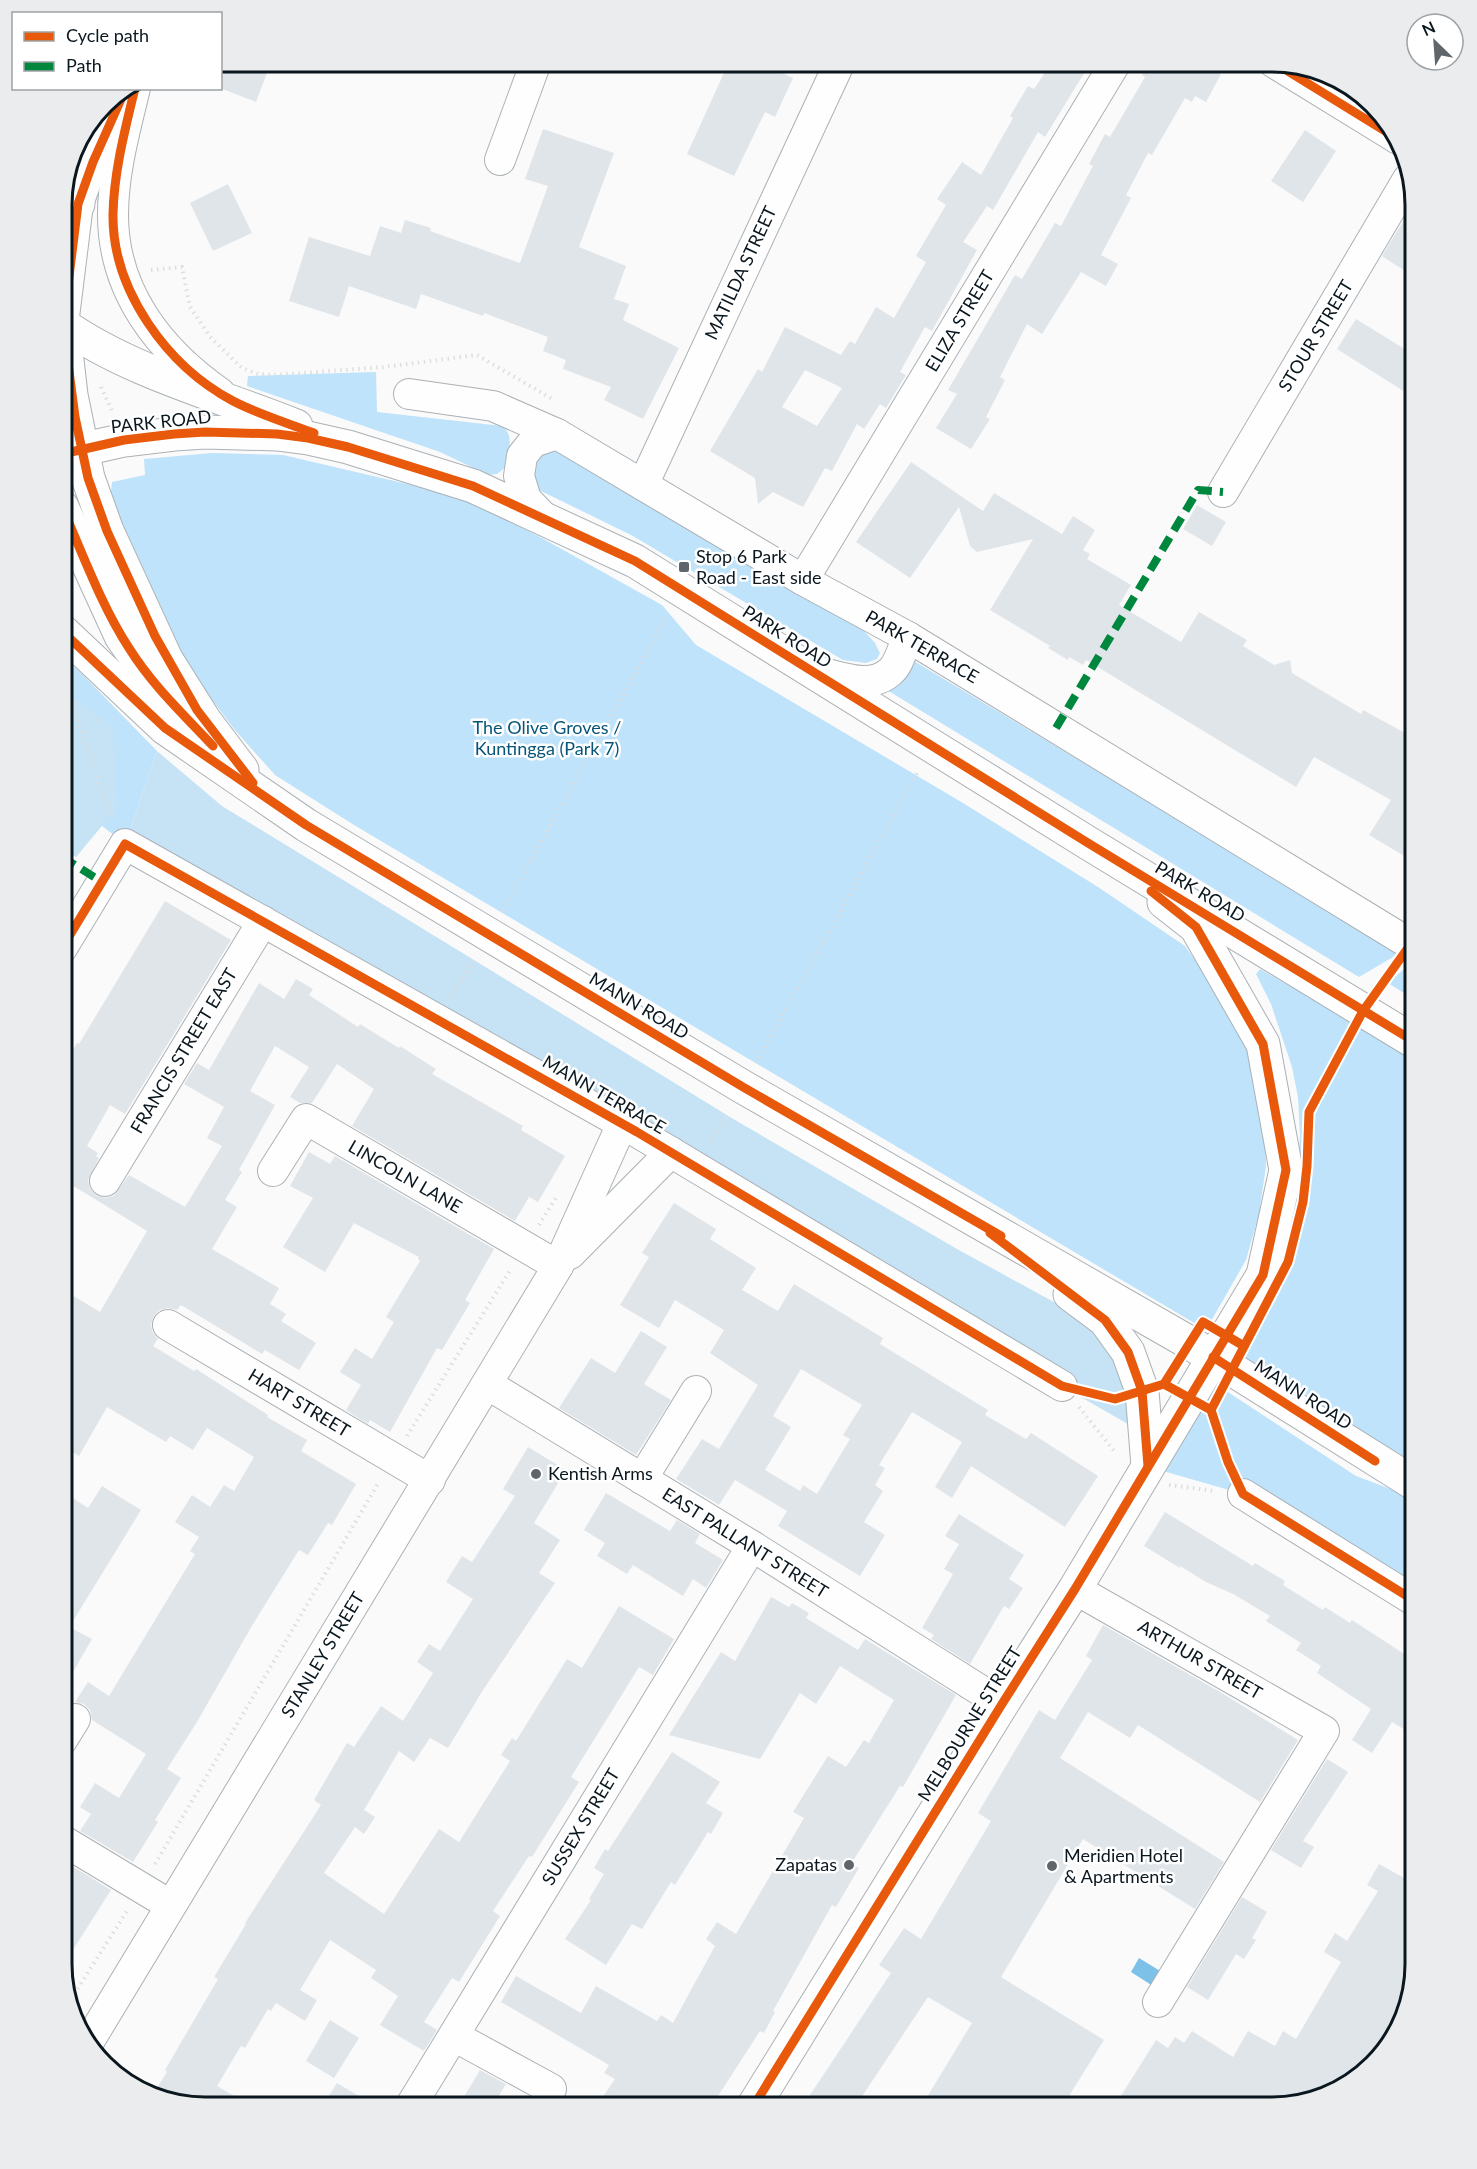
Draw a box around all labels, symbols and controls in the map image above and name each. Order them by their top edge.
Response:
legend [12,12,222,90]
north arrow [1405,12,1465,72]
text: N [1419,17,1438,39]
text: Cycle path [66,24,149,46]
text: Path [66,54,102,76]
street label: MATILDA STREET [699,202,781,343]
street label: ELIZA STREET [920,265,998,375]
street label: STOUR STREET [1273,275,1357,395]
street label: PARK ROAD [110,405,212,437]
place label: Stop 6 Park Road - East side [696,545,822,588]
marker: Stop 6 Park Road - East side [677,560,691,574]
street label: PARK ROAD [739,600,836,672]
street label: PARK TERRACE [862,605,983,687]
park label: The Olive Groves / Kuntingga (Park 7) [473,716,621,759]
street label: PARK ROAD [1152,856,1249,927]
street label: FRANCIS STREET EAST [125,964,241,1137]
street label: MANN ROAD [586,967,693,1043]
street label: MANN TERRACE [539,1050,670,1138]
street label: LINCOLN LANE [345,1135,466,1218]
street label: MANN ROAD [1251,1354,1357,1434]
street label: HART STREET [245,1363,355,1441]
place label: Kentish Arms [548,1462,653,1484]
marker: Kentish Arms [529,1467,543,1481]
street label: EAST PALLANT STREET [659,1482,833,1602]
street label: STANLEY STREET [276,1587,369,1721]
street label: ARTHUR STREET [1135,1615,1267,1704]
street label: MELBOURNE STREET [912,1642,1026,1805]
street label: SUSSEX STREET [537,1764,624,1889]
place label: Meridien Hotel & Apartments [1064,1844,1183,1887]
place label: Zapatas [775,1853,837,1875]
marker: Zapatas [842,1858,856,1872]
marker: Meridien Hotel & Apartments [1045,1859,1059,1873]

